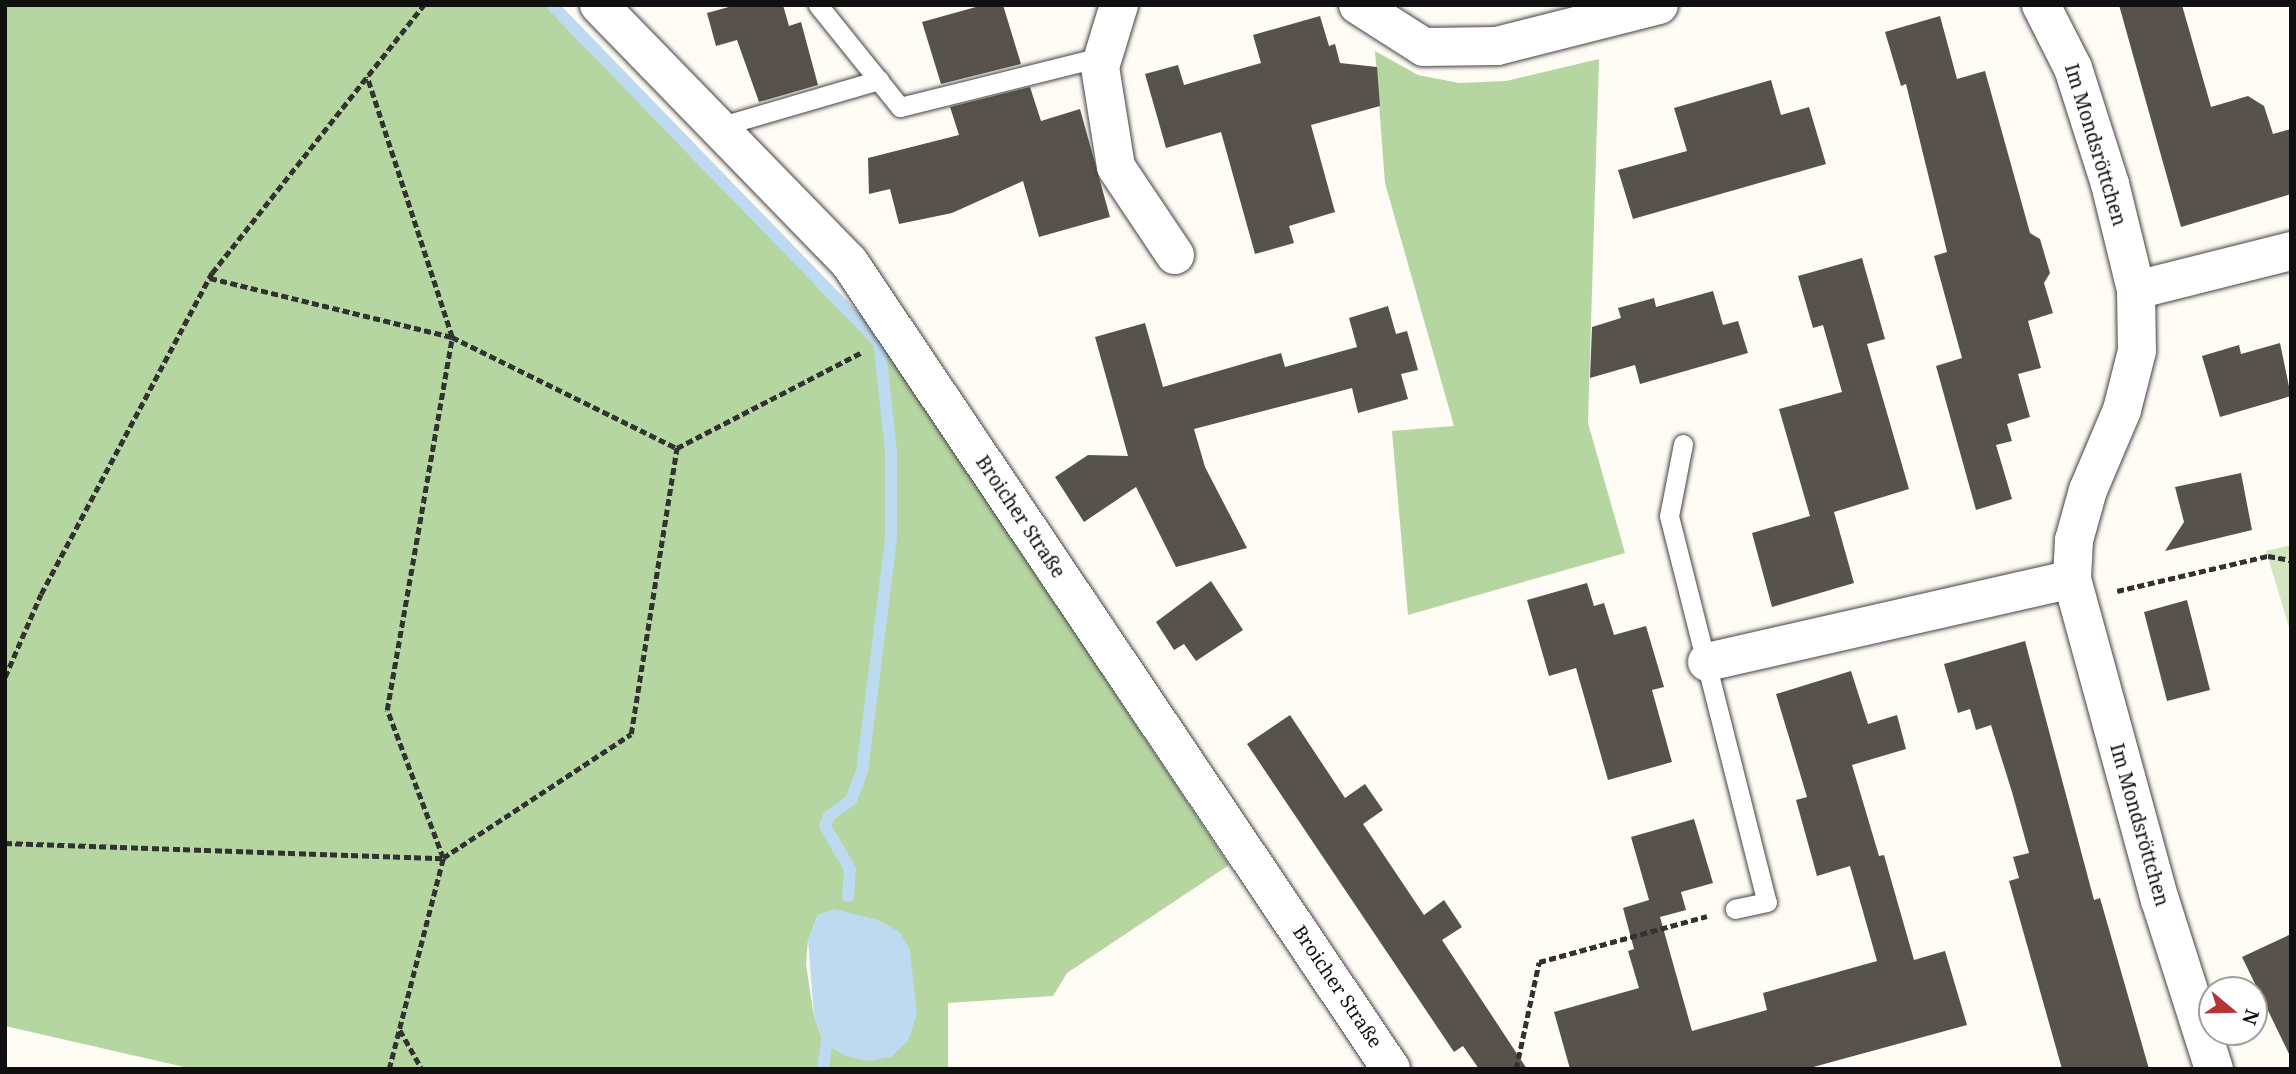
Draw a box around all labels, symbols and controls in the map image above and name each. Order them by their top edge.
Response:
street label: Im Mondsröttchen [2060,61,2130,229]
street label: Broicher Straße [971,452,1069,582]
street label: Im Mondsröttchen [2105,741,2173,909]
street label: Broicher Straße [1288,922,1386,1052]
north arrow [2198,976,2268,1046]
text: N [2236,1006,2266,1028]

